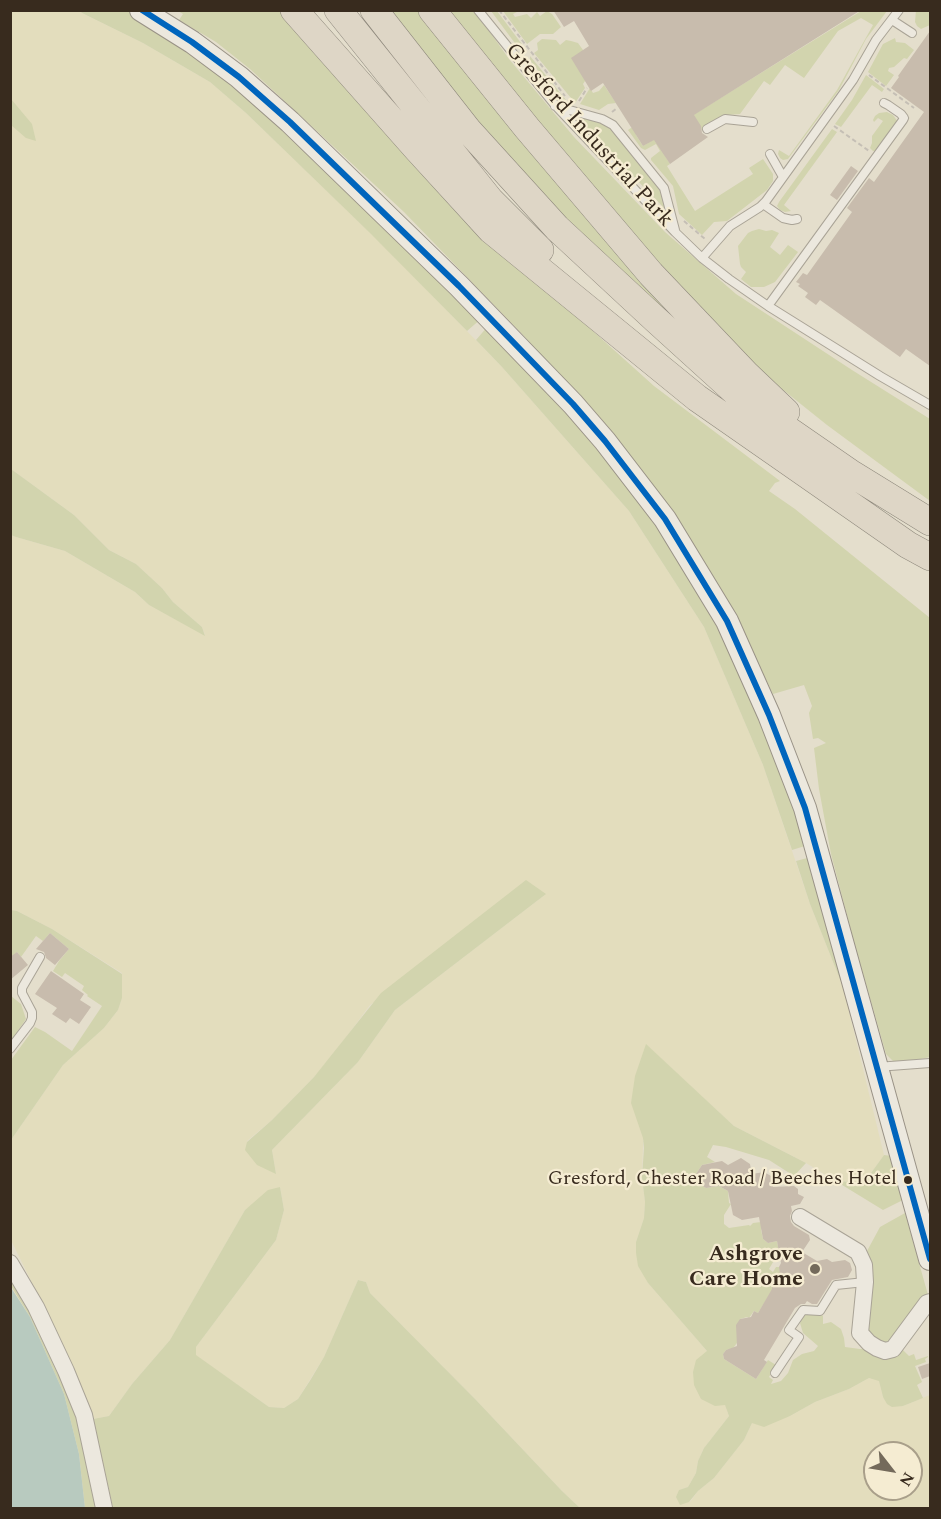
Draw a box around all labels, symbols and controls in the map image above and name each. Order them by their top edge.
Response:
street label: Gresford Industrial Park [498,38,678,234]
place label: Gresford, Chester Road / Beeches Hotel [548,1168,897,1192]
marker: Gresford, Chester Road / Beeches Hotel [902,1174,914,1186]
place label: Ashgrove Care Home [689,1243,803,1294]
marker: Ashgrove Care Home [808,1262,822,1276]
north arrow [863,1441,923,1501]
text: N [893,1467,920,1491]

